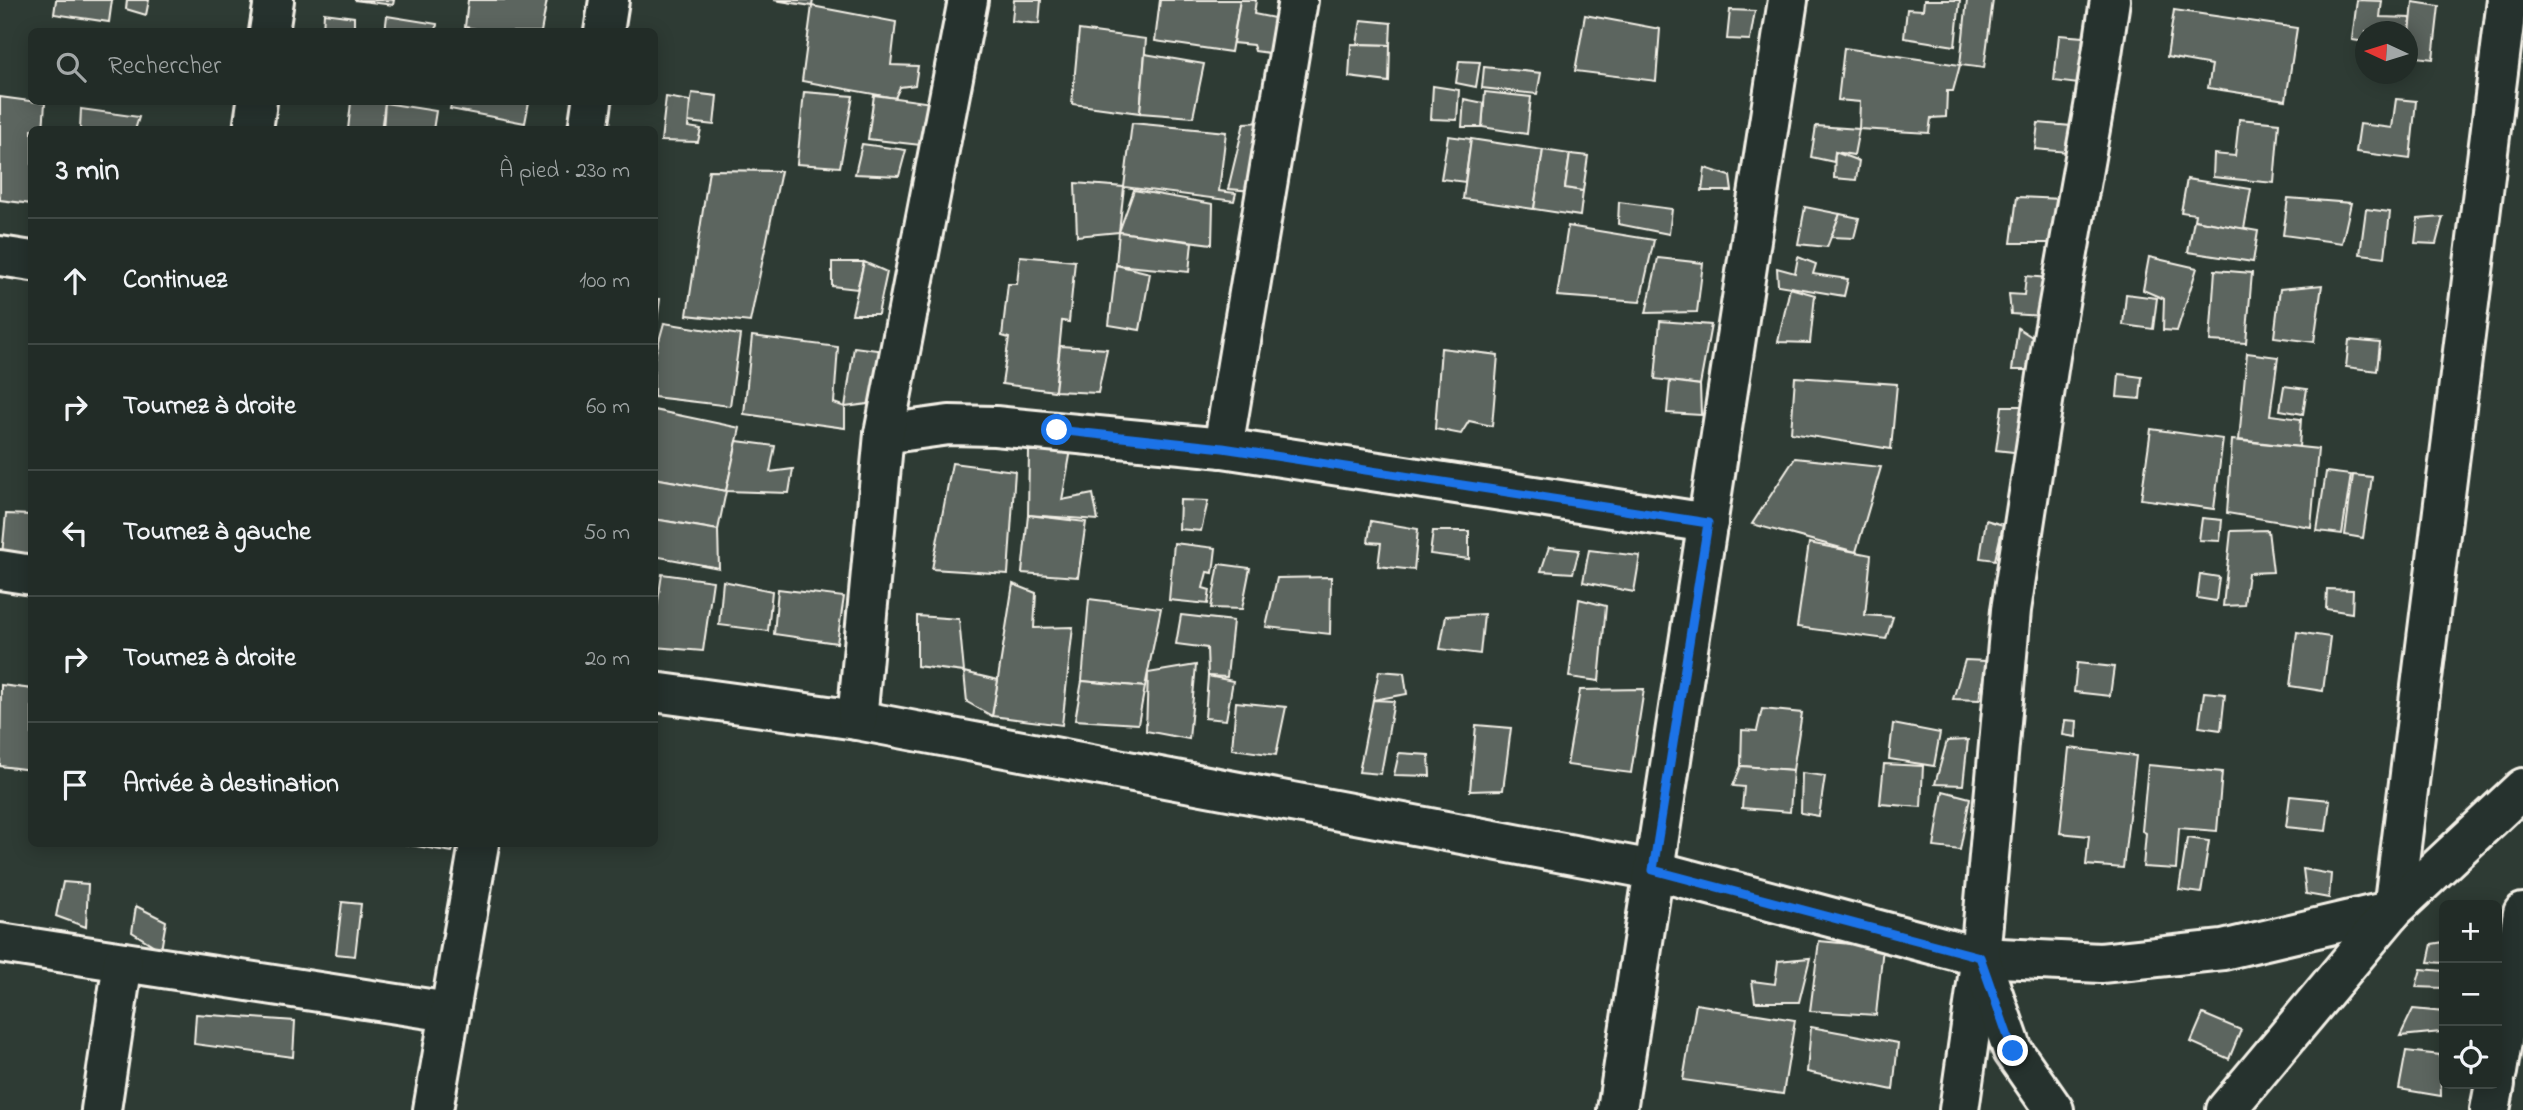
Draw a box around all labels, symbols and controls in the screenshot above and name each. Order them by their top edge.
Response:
north arrow [2355,21,2418,84]
search box [28,28,658,105]
icon: search [52,48,90,86]
text: Rechercher [108,48,221,86]
text: 3 min [56,150,119,194]
text: À pied · 230 m [499,155,630,188]
icon: ahead [56,262,94,300]
text: Continuez [123,262,227,300]
text: 100 m [579,265,630,298]
icon: right [56,388,94,426]
text: Tournez à droite [123,388,296,426]
text: 60 m [586,391,630,424]
route start [1041,414,1072,445]
icon: left [56,514,94,552]
text: Tournez à gauche [123,514,311,552]
text: 50 m [583,517,630,550]
icon: right [56,640,94,678]
text: Tournez à droite [123,640,296,678]
text: 20 m [585,643,630,676]
icon: arrive [56,766,94,804]
text: Arrivée à destination [123,766,339,804]
map controls [2439,900,2502,1089]
button: + [2439,900,2502,963]
button: − [2439,963,2502,1026]
button: locate [2439,1026,2502,1089]
route end [1997,1035,2028,1066]

